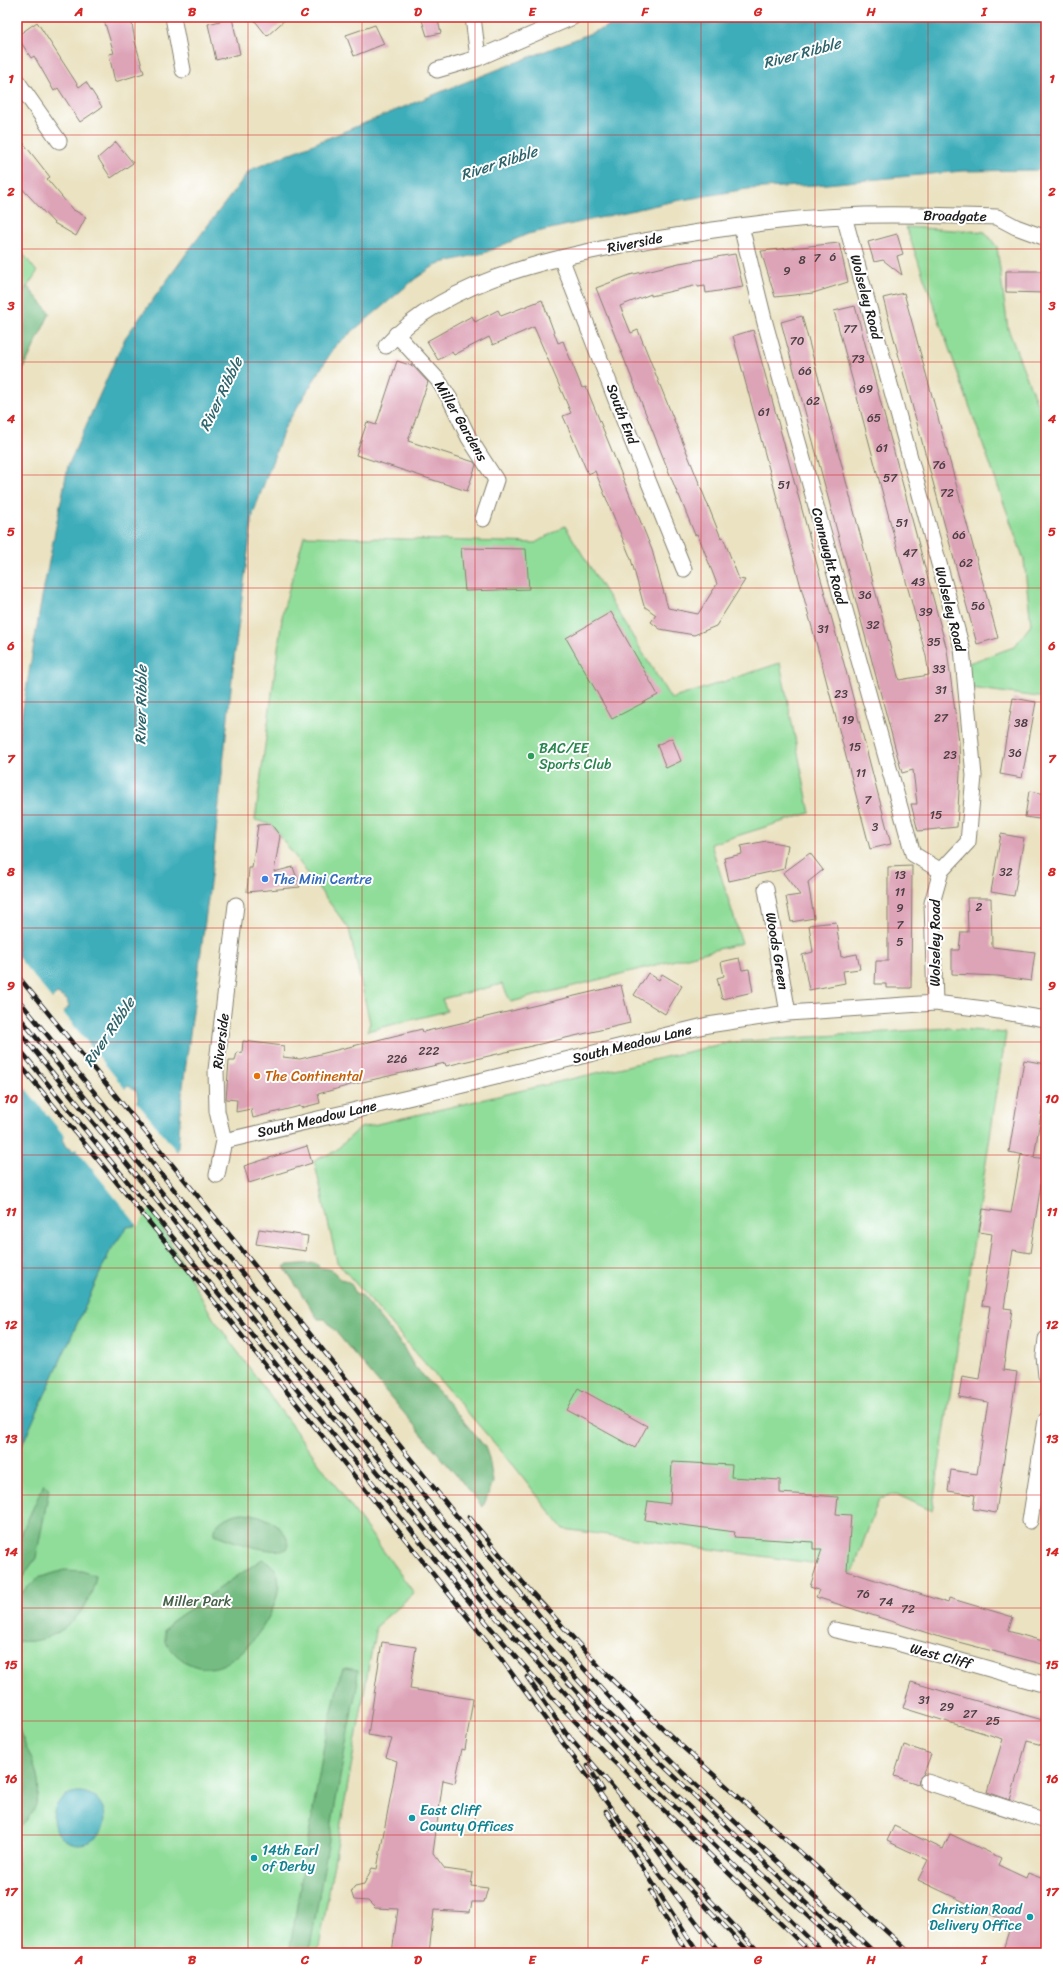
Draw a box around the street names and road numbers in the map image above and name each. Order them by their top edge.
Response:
street label: Broadgate [923,203,987,229]
street label: Riverside [605,225,665,261]
street label: Wolseley Road [843,252,890,344]
street label: Miller Gardens [428,376,495,467]
street label: South End [599,380,646,450]
street label: Connaught Road [804,505,854,609]
street label: Wolseley Road [927,564,973,656]
street label: Wolseley Road [923,898,948,987]
street label: Woods Green [758,910,796,992]
street label: Riverside [205,1012,237,1070]
street label: South Meadow Lane [570,1017,694,1071]
street label: South Meadow Lane [255,1093,379,1145]
street label: West Cliff [907,1636,977,1677]

